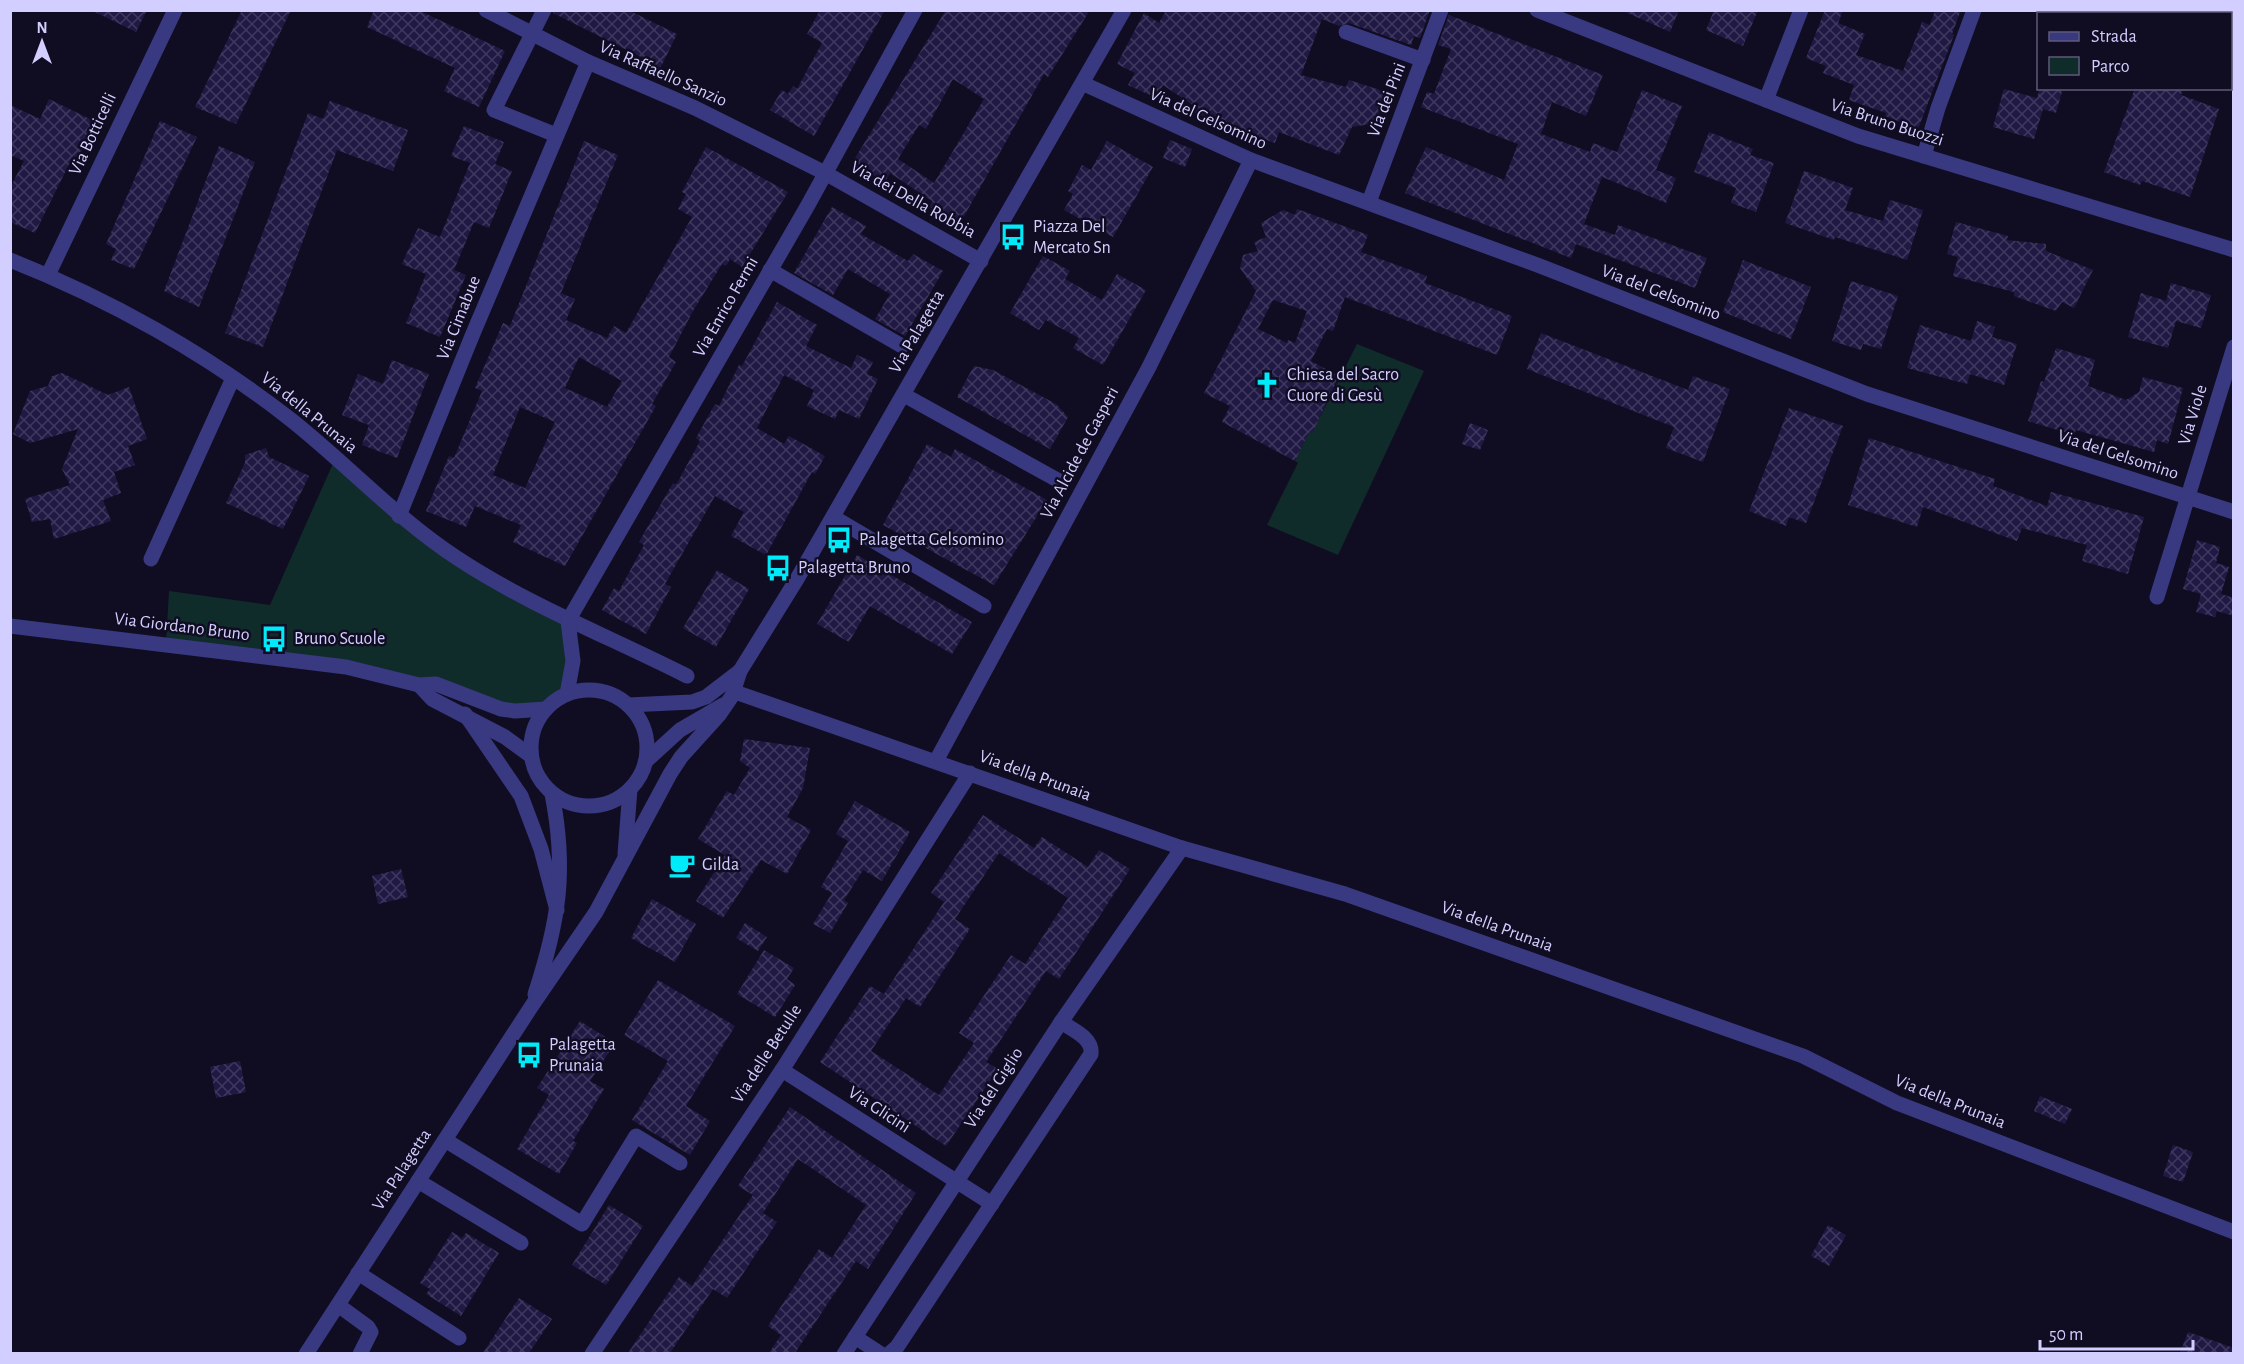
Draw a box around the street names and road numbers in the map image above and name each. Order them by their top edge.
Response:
street label: Via Raffaello Sanzio [596,38,730,110]
street label: Via dei Pini [1365,60,1409,140]
street label: Via del Gelsomino [1147,85,1269,153]
street label: Via Botticelli [66,90,120,178]
street label: Via Bruno Buozzi [1828,96,1946,150]
street label: Via dei Della Robbia [847,158,979,242]
street label: Via Enrico Fermi [690,254,762,360]
street label: Via del Gelsomino [1599,262,1723,324]
street label: Via Cimabue [434,273,484,363]
street label: Via Palagetta [886,287,948,377]
street label: Via della Prunaia [258,369,360,457]
street label: Via Viole [2175,383,2211,447]
street label: Via Alcide de Gasperi [1038,384,1122,522]
street label: Via del Gelsomino [2055,427,2181,483]
street label: Via Giordano Bruno [113,610,251,644]
street label: Via della Prunaia [977,747,1093,805]
street label: Via della Prunaia [1439,898,1555,956]
street label: Via delle Betulle [729,1002,805,1106]
street label: Via del Giglio [961,1044,1027,1132]
street label: Via della Prunaia [1892,1072,2008,1132]
street label: Via Glicini [845,1083,913,1137]
street label: Via Palagetta [369,1126,435,1214]

